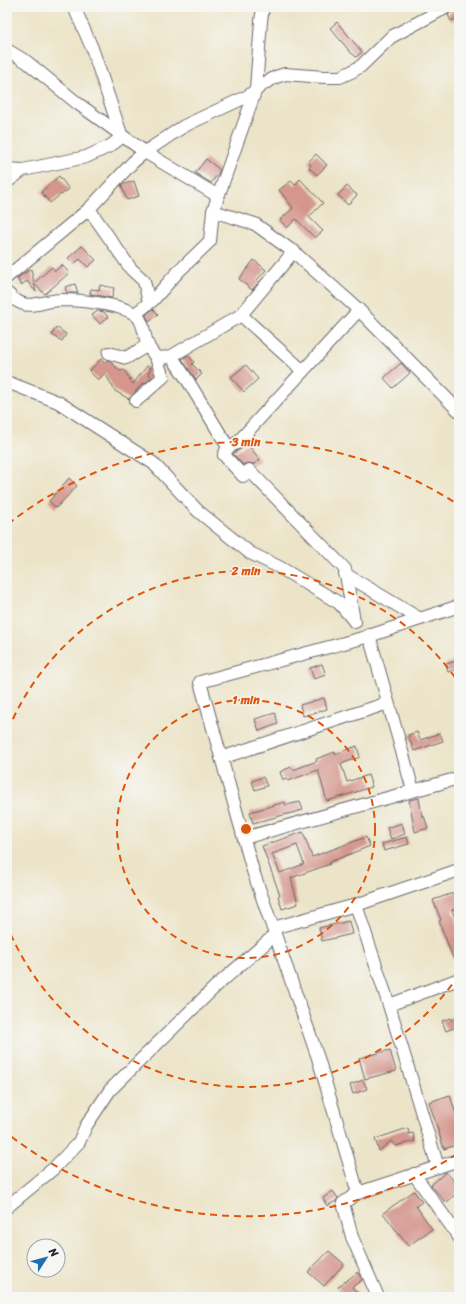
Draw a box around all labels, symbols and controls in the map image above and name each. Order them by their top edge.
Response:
text: 3 min [231,431,261,453]
text: 2 min [230,560,261,582]
text: 1 min [232,689,260,711]
centre of rings [239,822,253,836]
north arrow [26,1238,66,1278]
text: N [43,1243,64,1261]

